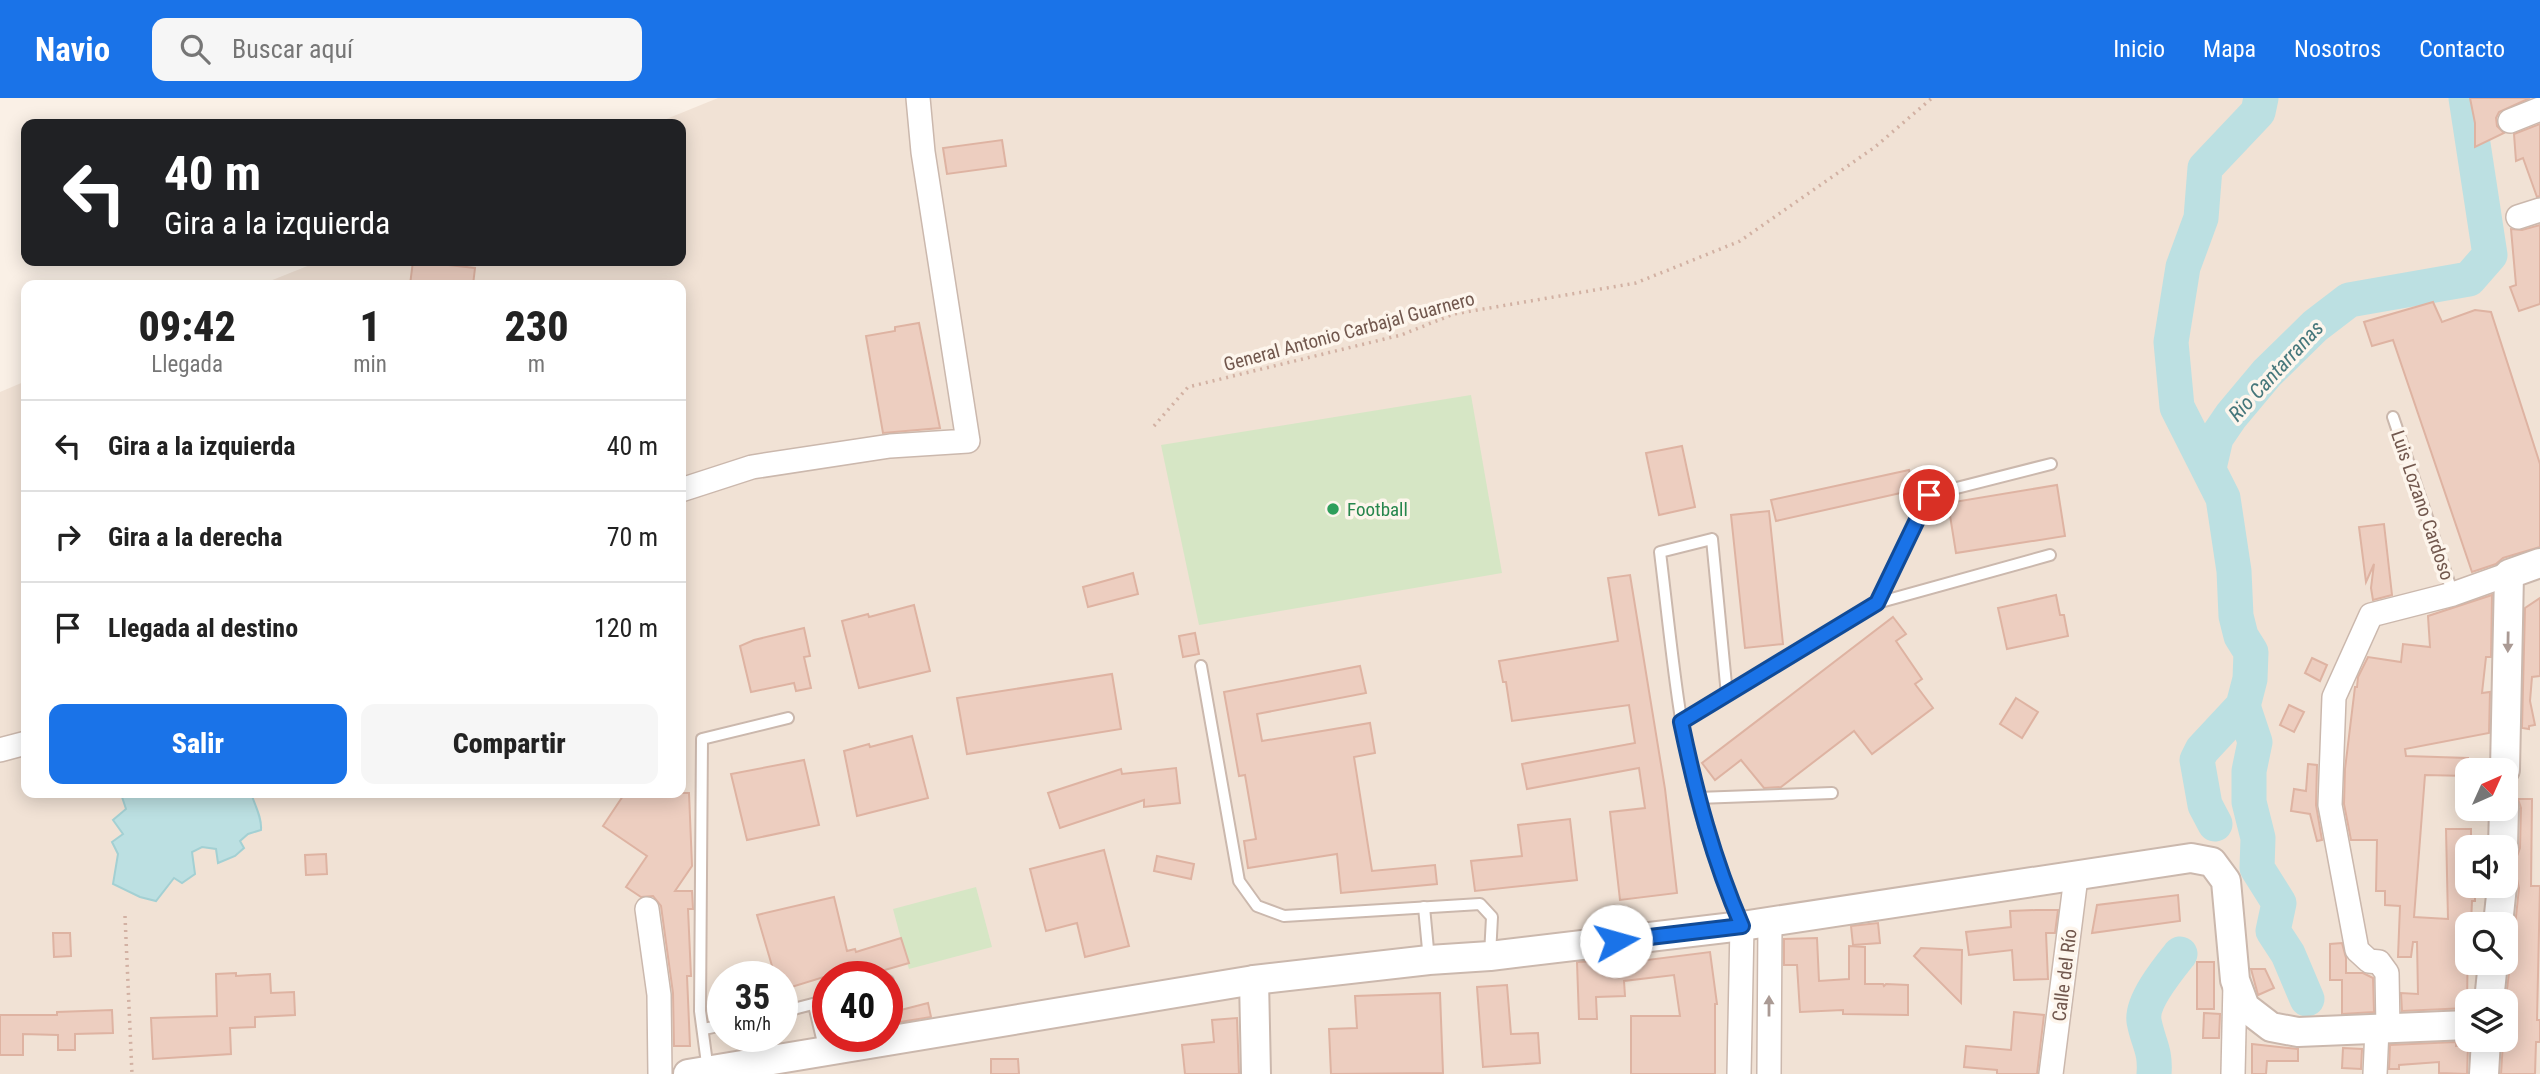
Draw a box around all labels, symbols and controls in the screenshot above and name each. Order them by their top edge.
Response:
search box [152,18,642,81]
text: Navio [35,30,110,69]
icon: search [176,30,214,68]
text: Buscar aquí [232,34,353,64]
text: Inicio [2113,35,2165,63]
text: Mapa [2203,35,2256,63]
text: Nosotros [2294,35,2381,63]
text: Contacto [2419,35,2505,63]
text: 40 m [164,145,261,202]
icon: left [49,147,140,238]
text: Gira a la izquierda [164,204,390,242]
street label: General Antonio Carbajal Guarnero [1221,287,1477,376]
text: 09:42 [138,302,236,351]
text: 1 [359,302,381,351]
text: 230 [504,302,569,351]
water label: Rio Cantarranas [2224,316,2328,426]
text: Llegada [151,351,223,378]
text: min [353,351,387,378]
text: m [528,351,545,378]
icon: left [49,427,87,465]
street label: Luis Lozano Cardoso [2386,427,2459,583]
text: Gira a la izquierda [108,431,296,461]
text: 40 m [607,431,658,461]
pin [1899,465,1959,525]
icon: arrive [1910,476,1948,514]
place label: Football [1347,498,1408,521]
marker: Football [1325,501,1341,517]
icon: right [49,518,87,556]
text: Gira a la derecha [108,522,282,552]
text: 70 m [607,522,658,552]
icon: arrive [49,609,87,647]
text: Llegada al destino [108,613,298,643]
text: 120 m [594,613,658,643]
one-way arrow [2502,631,2513,653]
button: Salir [49,704,347,784]
button: Compartir [361,704,658,784]
north arrow [2455,758,2518,821]
map controls [2455,758,2518,1052]
button: sound [2455,835,2518,898]
position arrow [1579,904,1653,978]
button: search [2455,912,2518,975]
street label: Calle del Río [2047,927,2082,1023]
speed limit sign: 40 [812,961,903,1052]
text: 35 [735,977,770,1018]
button: layers [2455,989,2518,1052]
one-way arrow [1763,995,1775,1017]
text: km/h [734,1013,771,1034]

